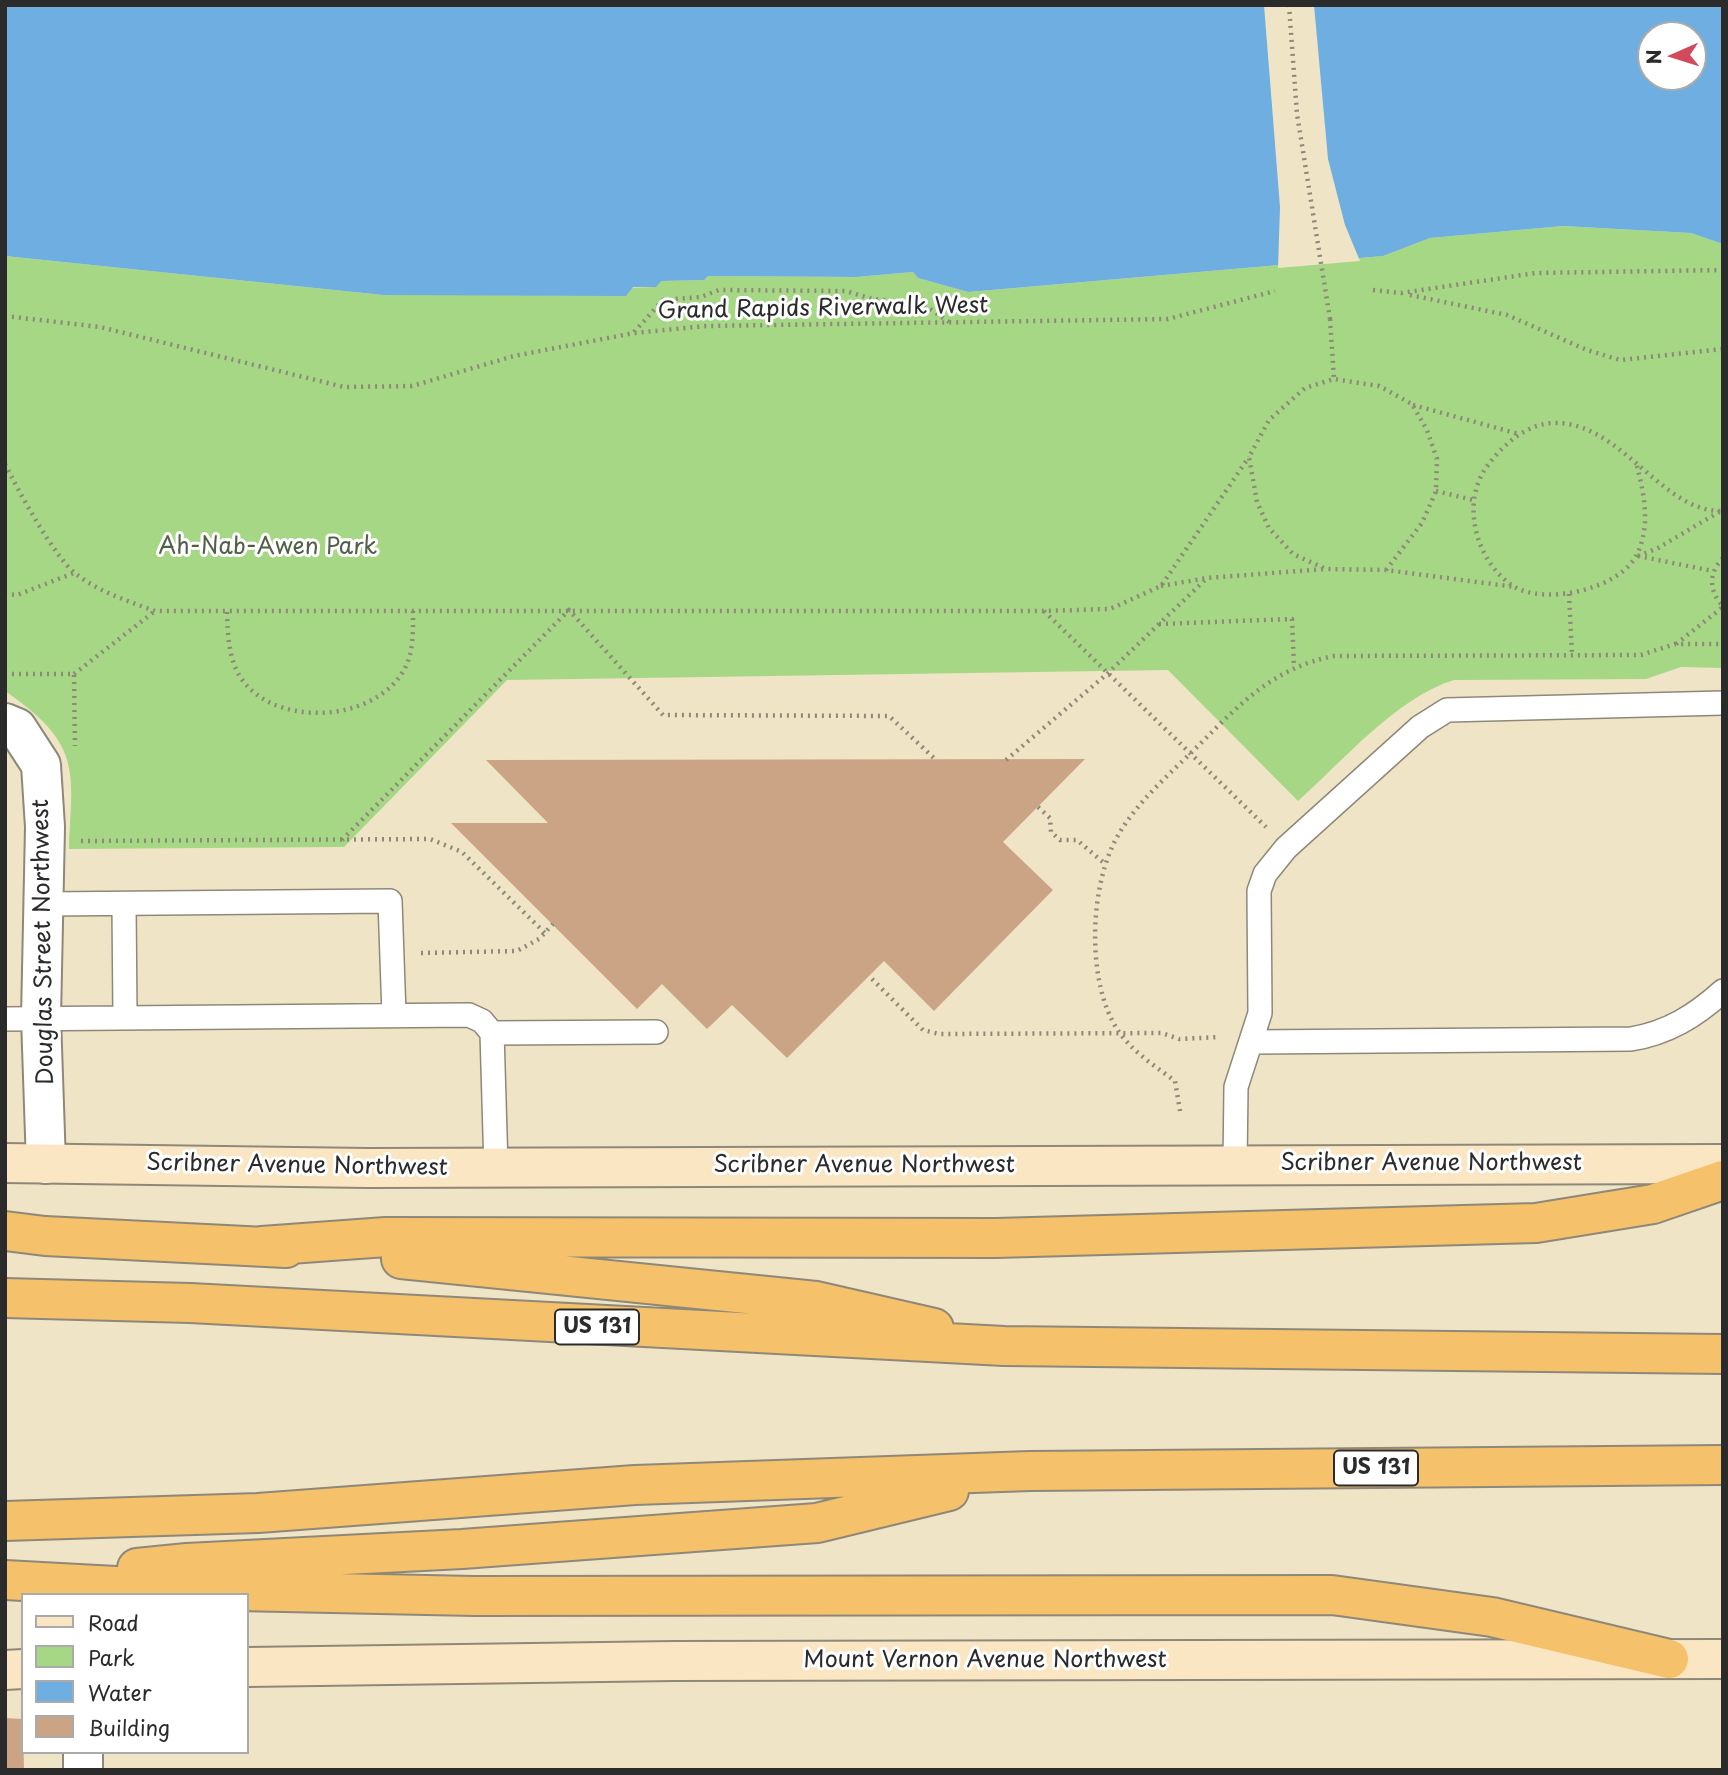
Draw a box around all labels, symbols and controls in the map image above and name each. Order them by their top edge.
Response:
north arrow [1637,21,1707,91]
text: N [1639,49,1667,65]
street label: Grand Rapids Riverwalk West [657,292,989,326]
park label: Ah-Nab-Awen Park [159,534,377,562]
street label: Douglas Street Northwest [28,799,60,1085]
street label: Scribner Avenue Northwest [146,1150,448,1182]
street label: Scribner Avenue Northwest [1280,1150,1582,1178]
street label: Scribner Avenue Northwest [713,1152,1015,1180]
road number: US 131 [555,1310,639,1344]
road number: US 131 [1334,1450,1418,1486]
legend [21,1593,248,1754]
text: Road [88,1606,139,1638]
text: Park [88,1641,135,1673]
street label: Mount Vernon Avenue Northwest [803,1647,1167,1675]
text: Water [88,1676,151,1708]
text: Building [88,1711,170,1743]

